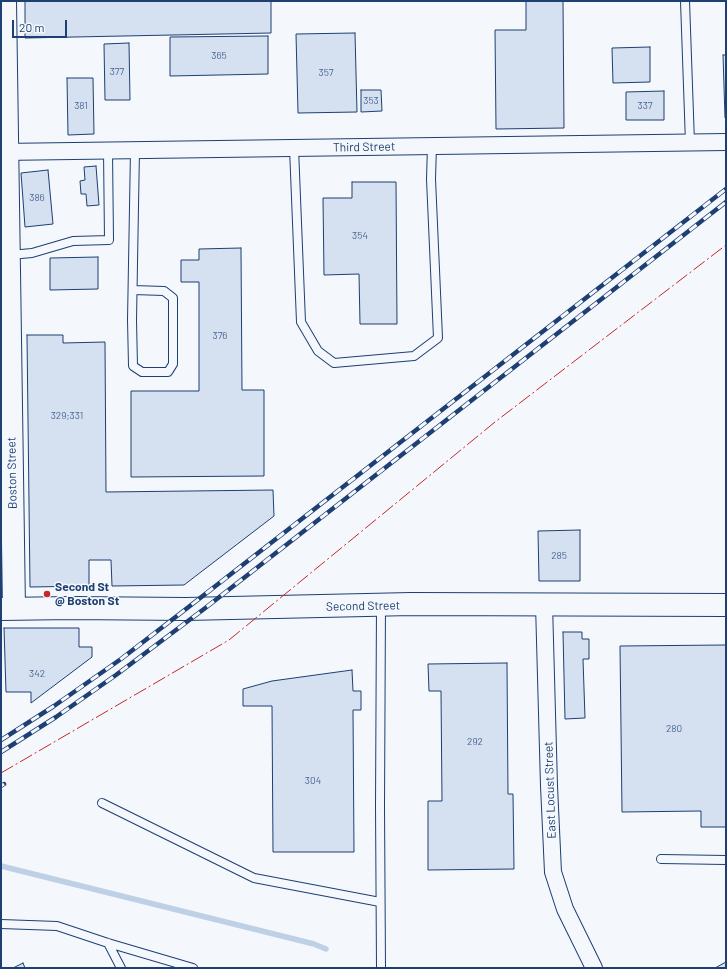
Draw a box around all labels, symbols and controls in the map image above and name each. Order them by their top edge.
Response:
scale bar [14,12,69,38]
text: 20 m [19,20,45,34]
house number: 365 [211,50,227,62]
house number: 377 [110,66,124,78]
house number: 357 [318,67,334,79]
house number: 353 [363,95,379,107]
house number: 381 [74,100,88,112]
house number: 337 [637,100,653,112]
street label: Third Street [333,139,395,155]
house number: 386 [29,192,45,204]
house number: 354 [352,230,368,242]
house number: 376 [212,330,228,342]
house number: 329;331 [51,410,83,422]
street label: Boston Street [4,437,20,509]
house number: 285 [551,550,567,562]
place label: Second St @ Boston St [55,580,119,608]
marker: Second St @ Boston St [42,589,52,599]
street label: Second Street [326,598,400,614]
house number: 342 [29,668,45,680]
house number: 280 [666,723,682,735]
house number: 292 [467,736,483,748]
street label: East Locust Street [541,741,559,839]
house number: 304 [305,775,321,787]

